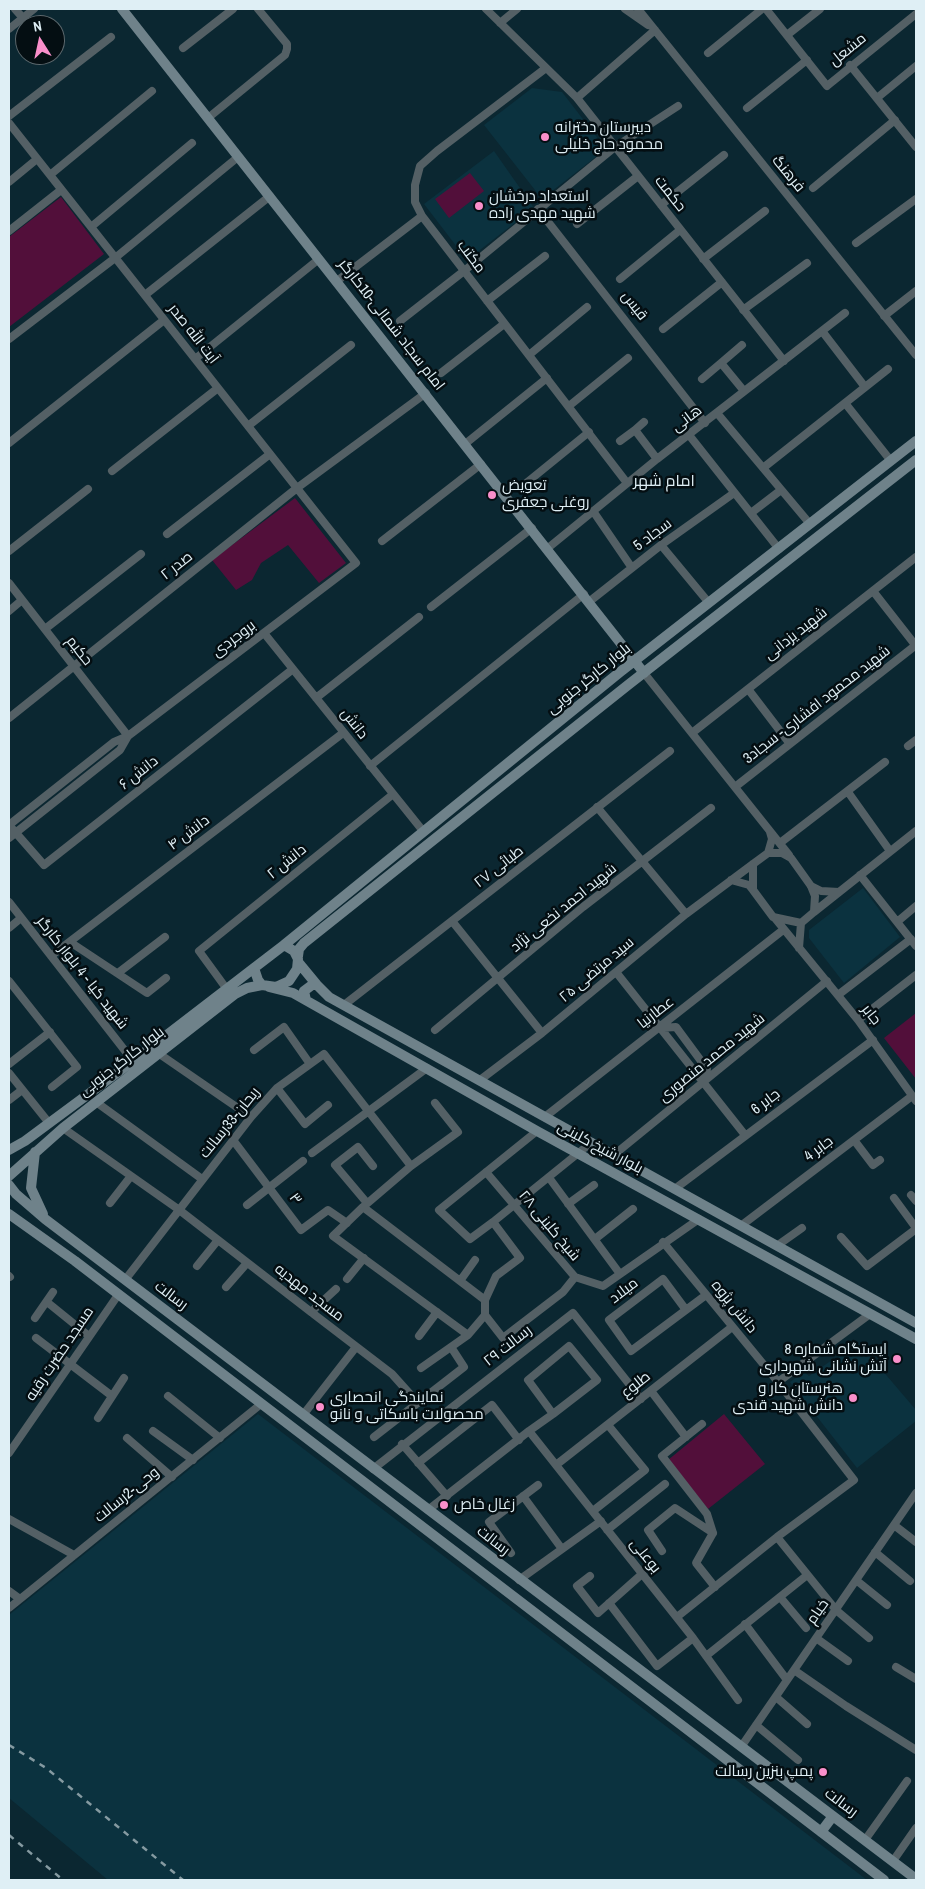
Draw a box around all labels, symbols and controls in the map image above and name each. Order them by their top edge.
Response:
north arrow [15,15,65,65]
text: N [32,17,43,36]
street label: مشعل [826,30,870,70]
place label: دبيرستان دخترانه محمود حاج خلیلی [555,119,663,154]
marker: دبيرستان دخترانه محمود حاج خلیلی [539,131,551,143]
street label: فرهنگ [768,152,808,196]
street label: حکمت [650,172,690,216]
place label: استعداد درخشان شهید مهدی زاده [489,188,596,223]
marker: استعداد درخشان شهید مهدی زاده [473,200,485,212]
street label: مکتب [453,237,489,277]
street label: امام سجاد شمالی-10کارگر [334,256,448,394]
street label: قیس [617,288,651,324]
street label: آیت الله صدر [164,300,222,368]
street label: هانی [668,402,706,436]
district label: امام شهر [633,472,695,492]
place label: تعویض روغنی جعفری [502,477,589,512]
marker: تعویض روغنی جعفری [486,489,498,501]
street label: سجاد 5 [630,515,676,555]
street label: صدر ۲ [157,548,197,584]
street label: شهید یزدانی [761,604,831,664]
street label: بروجردی [209,617,259,661]
street label: حکیم [62,633,96,669]
street label: بلوار کارگر جنوبی [543,640,635,718]
street label: شهید محمود افشاری- سجاد3 [740,642,894,768]
street label: دانش [336,705,372,743]
street label: دانش ۶ [116,752,162,794]
street label: دانش ۴ [165,812,213,854]
street label: دانش ۲ [264,841,310,883]
street label: طبائی ۲۷ [471,842,527,892]
street label: شهید احمد نخعی نژاد [507,860,621,956]
street label: شهید کیا - 4 بلوار کارگر [32,913,132,1033]
street label: ۲۵ سید مرتضی [556,934,638,1006]
street label: عطارنیا [634,993,678,1033]
street label: جابر [857,1001,885,1029]
street label: شهید محمد منصوری [655,1010,769,1106]
street label: بلوار کارگر جنوبی [76,1023,168,1101]
street label: ریحان-33رسالت [196,1084,264,1162]
street label: جابر 6 [748,1085,784,1119]
street label: بلوار شیخ کلینی [554,1118,646,1178]
street label: جابر 4 [801,1132,837,1166]
street label: شیخ کلینی ۲۸ [514,1187,584,1265]
street label: ۳ [285,1190,305,1208]
street label: مسجد مهدیه [271,1260,347,1326]
street label: میلاد [606,1274,642,1308]
street label: دانش پژوه [707,1277,761,1337]
street label: رسالت [151,1278,191,1314]
street label: مسجد حضرت رقیه [22,1304,98,1404]
street label: رسالت ۲۹ [480,1322,536,1370]
place label: ایستگاه شماره 8 آتش نشانی شهرداری [759,1341,887,1376]
marker: ایستگاه شماره 8 آتش نشانی شهرداری [891,1353,903,1365]
street label: طلوع [618,1368,654,1402]
place label: هنرستان کار و دانش شهید قندی [732,1380,843,1415]
place label: نمایندگی انحصاری محصولات باسکاتی و نانو [330,1389,484,1424]
marker: هنرستان کار و دانش شهید قندی [847,1392,859,1404]
marker: نمایندگی انحصاری محصولات باسکاتی و نانو [314,1401,326,1413]
street label: وحی-2رسالت [91,1464,163,1526]
place label: زغال خاص [454,1496,515,1514]
marker: زغال خاص [438,1499,450,1511]
street label: رسالت [473,1522,513,1560]
street label: بوعلی [626,1535,664,1577]
street label: خیام [803,1596,833,1628]
place label: پمپ بنزین رسالت [715,1763,813,1781]
marker: پمپ بنزین رسالت [817,1766,829,1778]
street label: رسالت [821,1785,861,1821]

